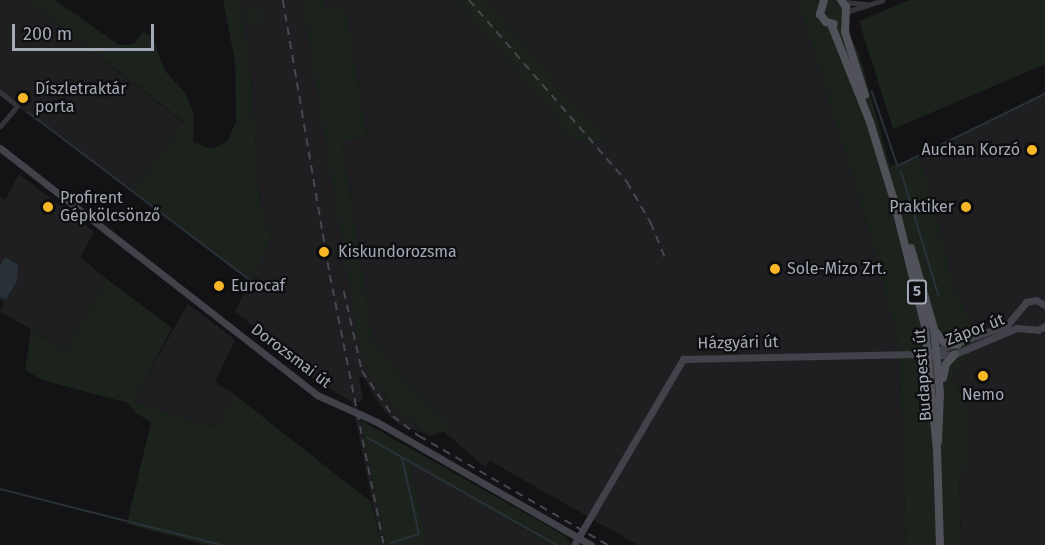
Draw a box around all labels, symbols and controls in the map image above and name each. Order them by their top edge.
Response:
scale bar [15,12,158,50]
text: 200 m [23,23,72,45]
place label: Díszletraktár porta [35,79,126,117]
marker: Díszletraktár porta [16,91,30,105]
place label: Auchan Korzó [921,140,1020,160]
marker: Auchan Korzó [1025,143,1039,157]
place label: Profirent Gépkölcsönző [60,188,160,226]
place label: Praktiker [889,197,954,217]
marker: Profirent Gépkölcsönző [41,200,55,214]
marker: Praktiker [959,200,973,214]
place label: Kiskundorozsma [338,242,457,262]
marker: Kiskundorozsma [315,243,333,261]
place label: Sole-Mizo Zrt. [787,259,886,279]
marker: Sole-Mizo Zrt. [768,262,782,276]
place label: Eurocaf [231,276,285,296]
marker: Eurocaf [212,279,226,293]
road number: 5 [906,280,928,304]
street label: Zápor út [943,310,1007,350]
street label: Dorozsmai út [247,320,335,392]
street label: Budapesti út [910,328,936,422]
street label: Házgyári út [697,333,779,353]
marker: Nemo [976,369,990,383]
place label: Nemo [962,385,1004,405]

